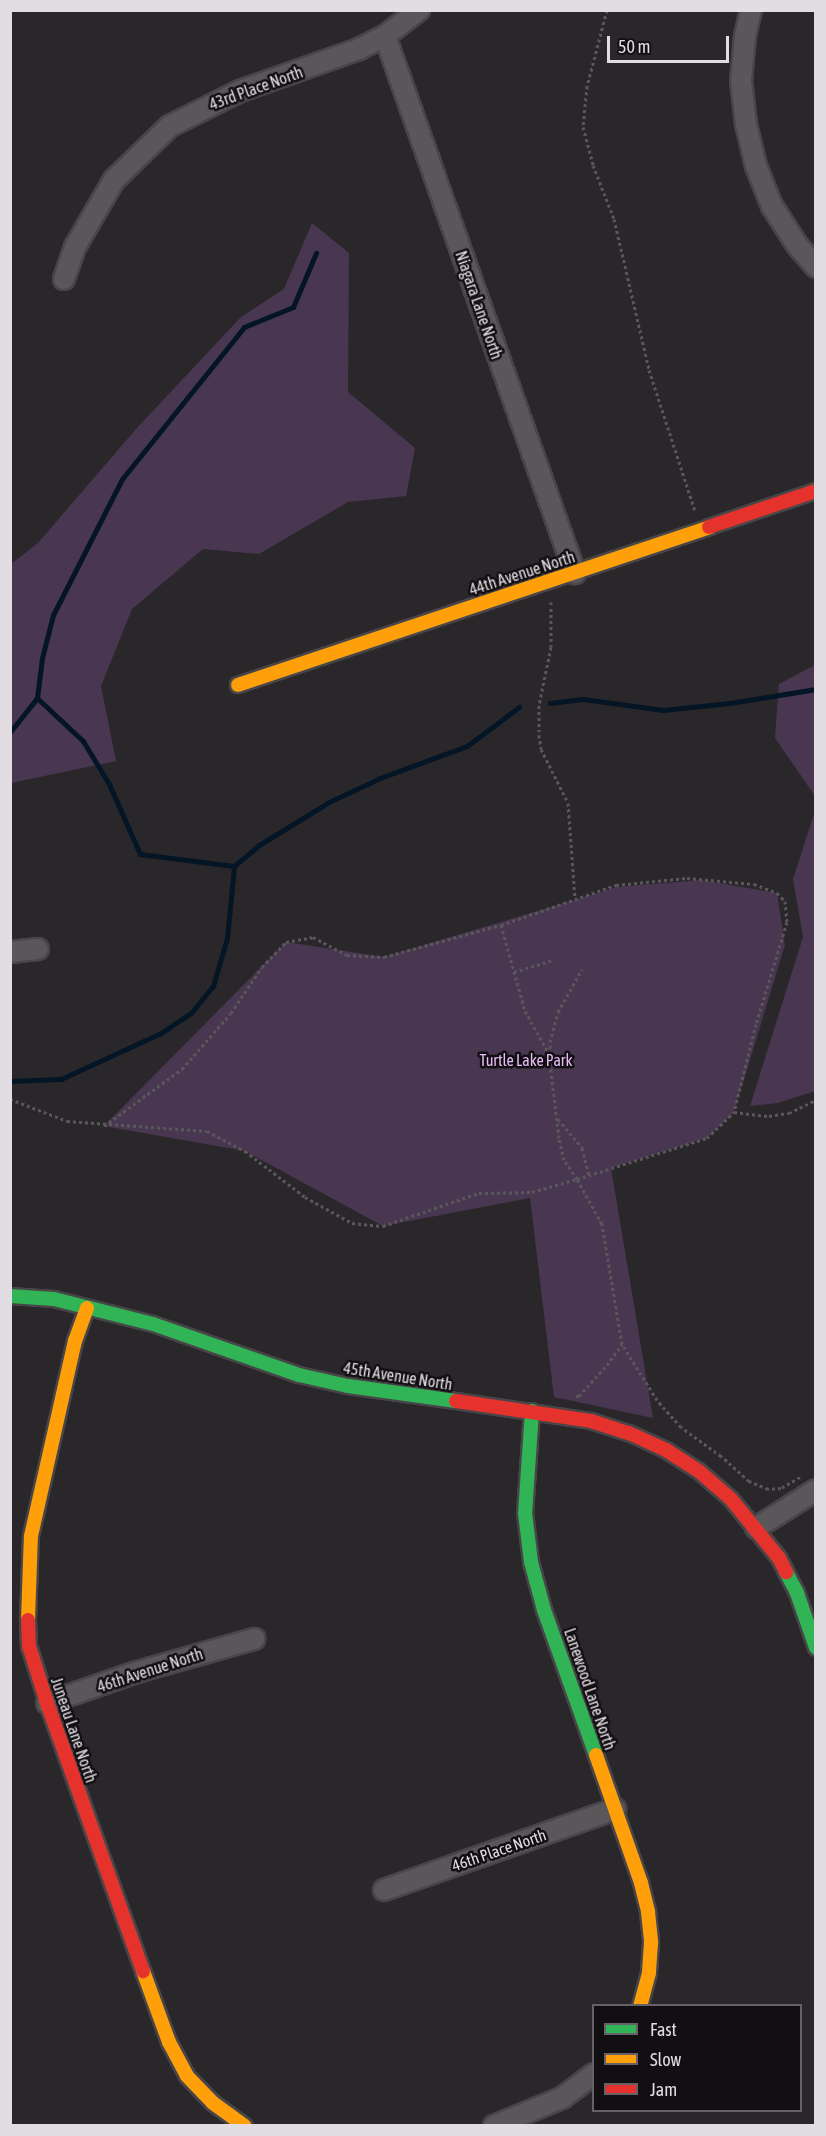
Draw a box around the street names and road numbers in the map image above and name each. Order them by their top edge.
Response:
street label: 43rd Place North [207,62,305,114]
street label: Niagara Lane North [451,248,507,362]
street label: 44th Avenue North [467,547,577,599]
street label: 45th Avenue North [342,1358,454,1394]
street label: Lanewood Lane North [560,1626,620,1752]
street label: 46th Avenue North [95,1644,205,1696]
street label: Juneau Lane North [47,1675,101,1785]
street label: 46th Place North [449,1825,549,1875]

